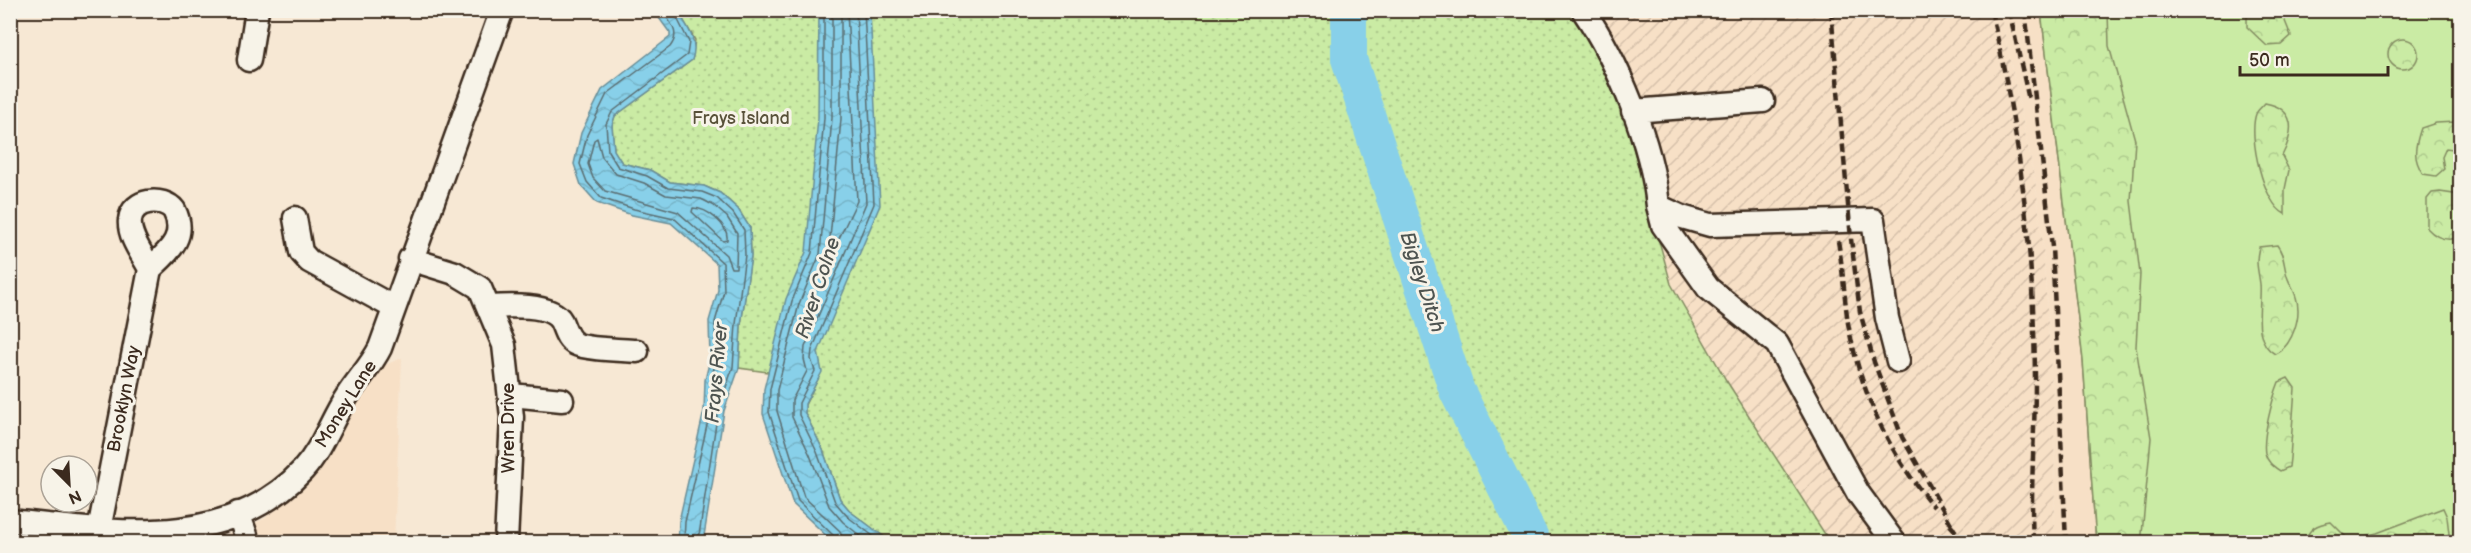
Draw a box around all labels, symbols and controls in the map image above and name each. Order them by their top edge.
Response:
scale bar [2240,39,2388,77]
text: 50 m [2249,50,2290,71]
park label: Frays Island [692,108,790,129]
water label: Bigley Ditch [1394,229,1450,335]
water label: River Colne [790,234,846,342]
water label: Frays River [701,320,734,424]
street label: Brooklyn Way [103,343,145,454]
street label: Money Lane [311,356,381,452]
street label: Wren Drive [498,382,519,473]
north arrow [39,454,99,514]
text: N [65,485,84,507]

